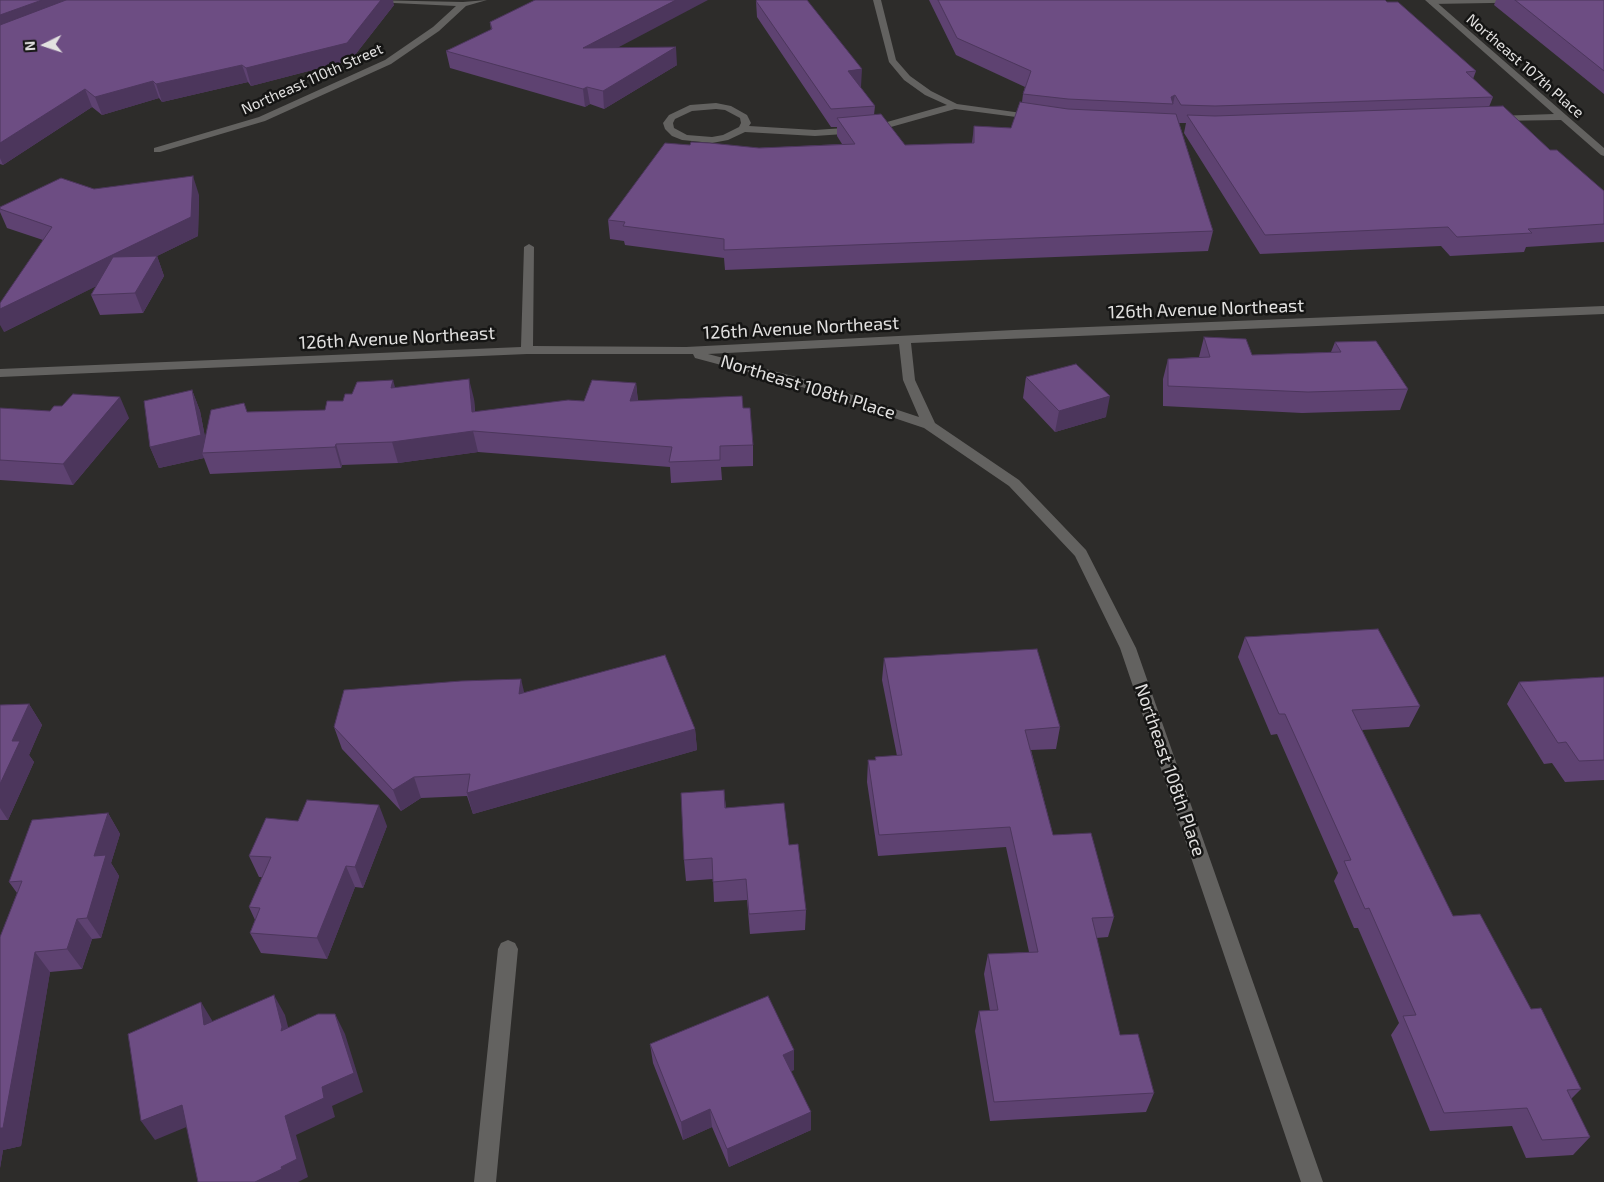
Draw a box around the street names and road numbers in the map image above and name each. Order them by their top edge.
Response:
street label: Northeast 107th Place [1463,10,1587,122]
street label: Northeast 110th Street [238,40,386,118]
street label: 126th Avenue Northeast [1108,295,1304,323]
street label: 126th Avenue Northeast [702,312,900,344]
street label: 126th Avenue Northeast [298,322,496,354]
street label: Northeast 108th Place [718,350,898,424]
street label: Northeast 108th Place [1130,681,1210,859]

